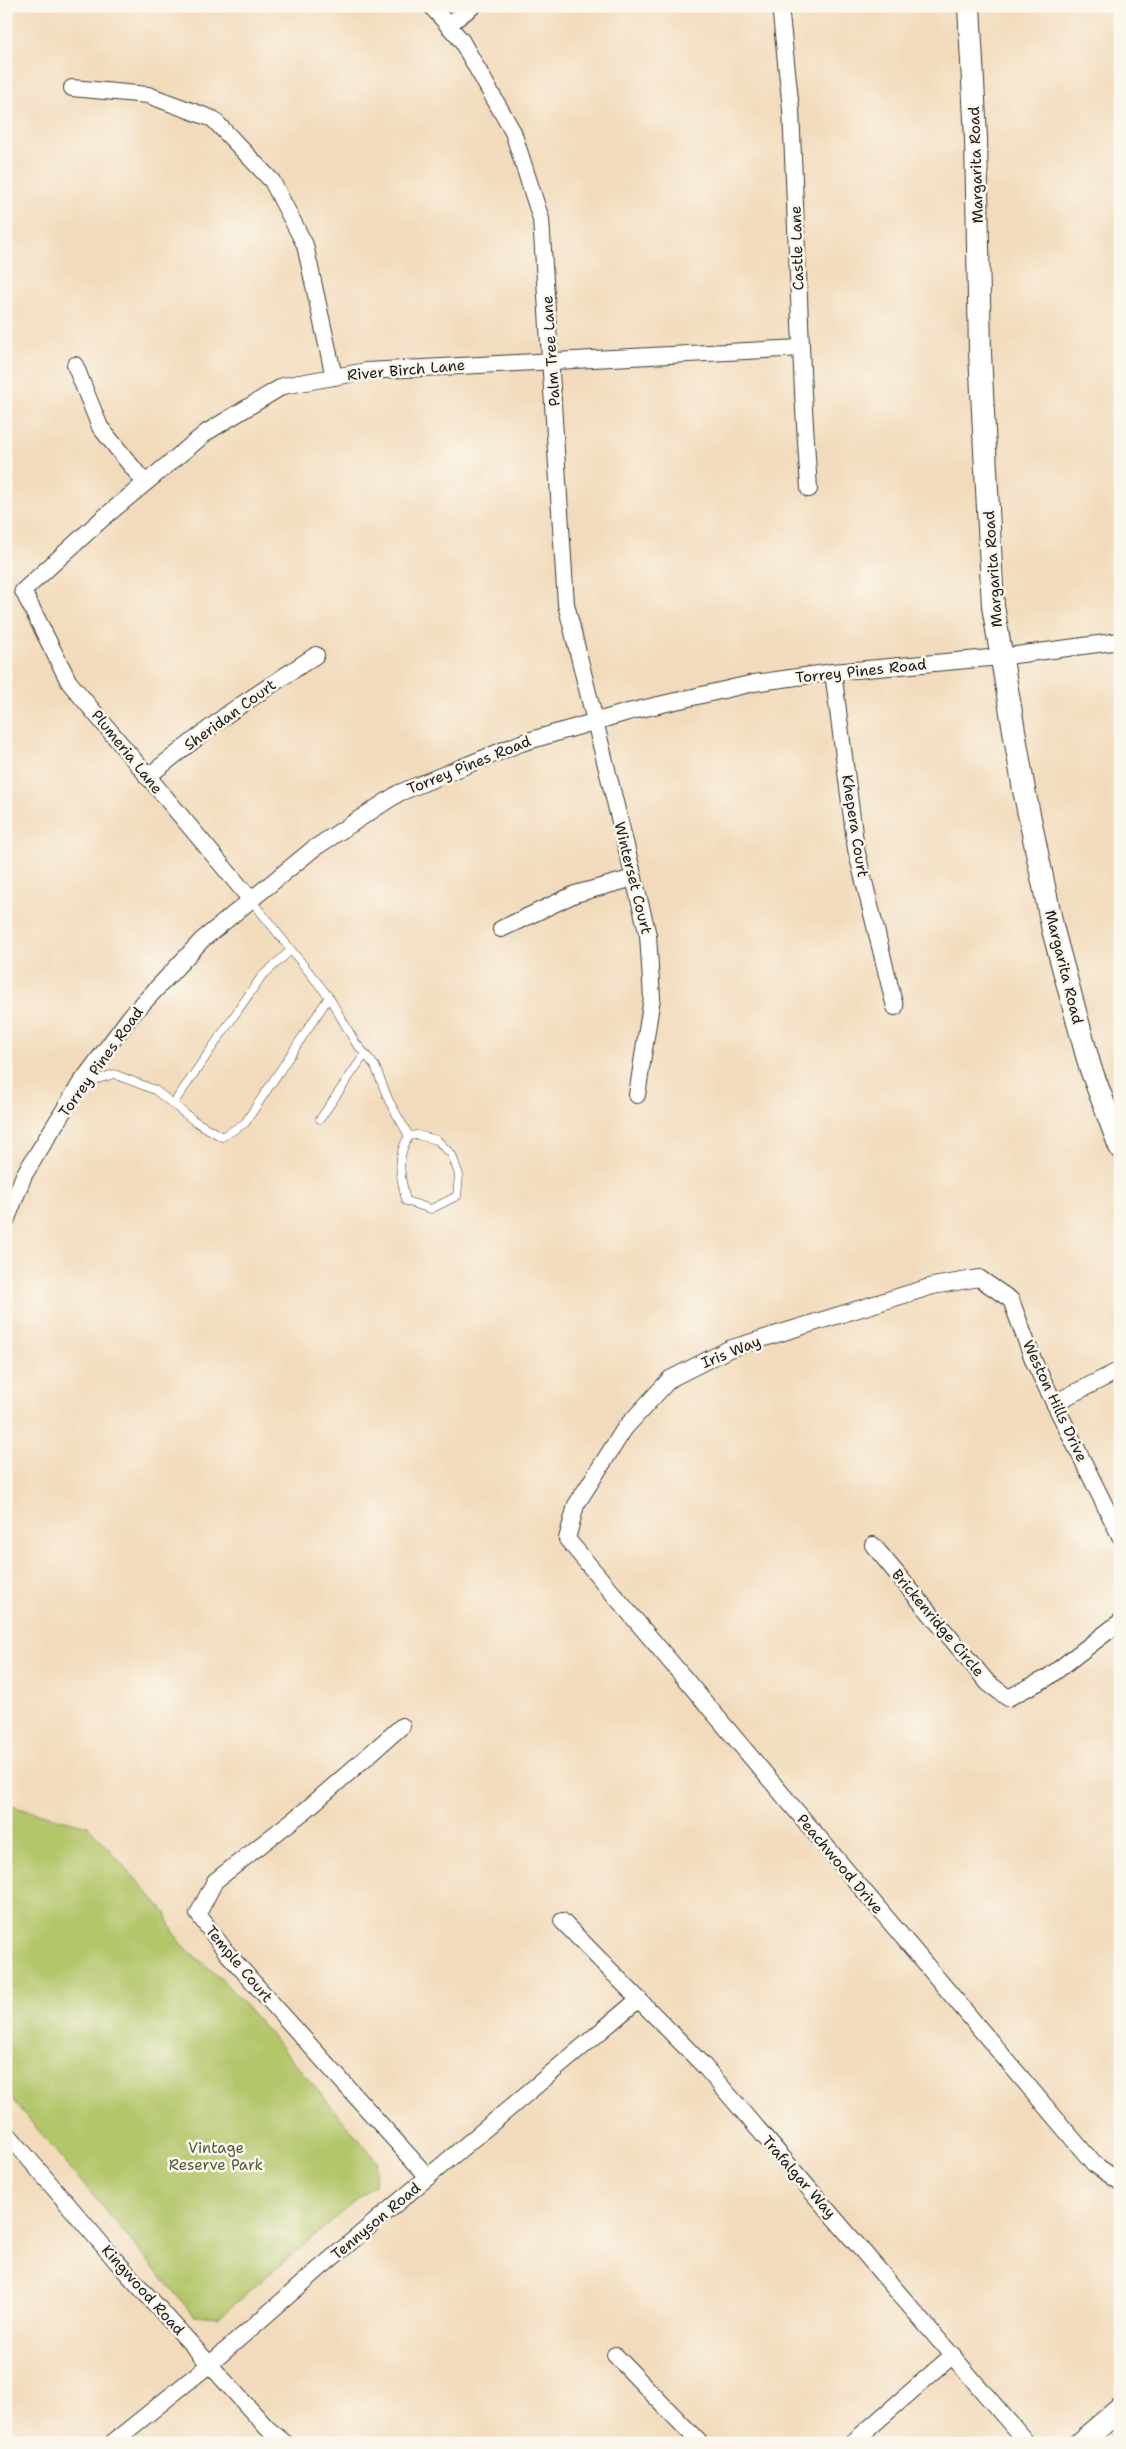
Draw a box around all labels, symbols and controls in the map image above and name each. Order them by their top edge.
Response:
street label: Margarita Road [964,106,988,224]
street label: Castle Lane [786,205,808,291]
street label: Palm Tree Lane [537,295,565,407]
street label: River Birch Lane [346,355,466,385]
street label: Margarita Road [979,509,1007,628]
street label: Torrey Pines Road [795,654,928,688]
street label: Sheridan Court [180,675,280,755]
street label: Plumeria Lane [87,706,167,798]
street label: Torrey Pines Road [404,731,534,799]
street label: Khepera Court [837,773,873,879]
street label: Winterset Court [609,820,657,936]
street label: Margarita Road [1040,908,1088,1027]
street label: Torrey Pines Road [54,1002,148,1121]
street label: Iris Way [698,1331,764,1373]
street label: Weston Hills Drive [1018,1337,1092,1465]
street label: Brickenridge Circle [887,1565,989,1681]
street label: Peachwood Drive [792,1810,888,1918]
street label: Temple Court [201,1921,277,2007]
street label: Trafalgar Way [758,2131,840,2223]
park label: Vintage Reserve Park [169,2138,263,2175]
street label: Tennyson Road [327,2177,425,2264]
street label: Kingwood Road [97,2241,189,2340]

